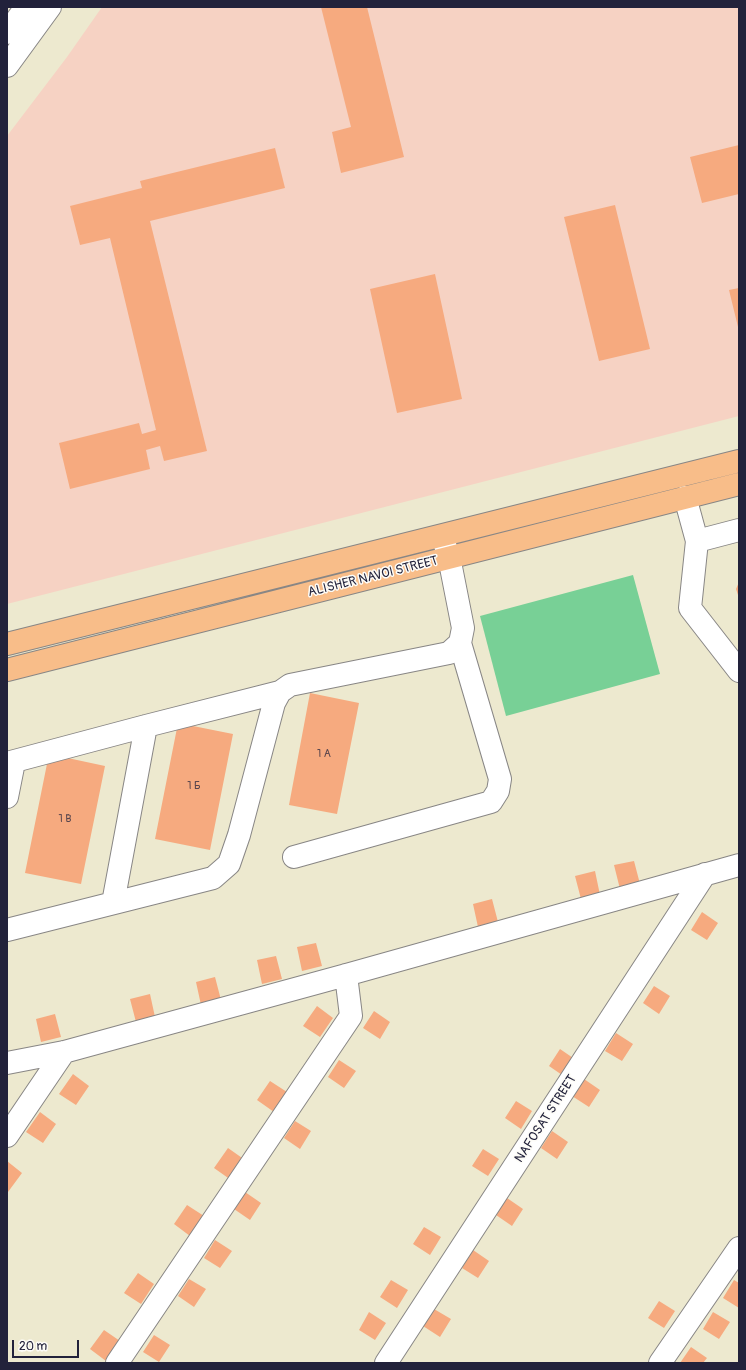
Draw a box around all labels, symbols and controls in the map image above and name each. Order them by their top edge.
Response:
street label: ALISHER NAVOI STREET [306,553,440,601]
house number: 1 А [317,747,331,761]
house number: 1 Б [187,779,201,793]
house number: 1 В [59,812,71,826]
street label: NAFOSAT STREET [512,1072,580,1166]
scale bar [14,1332,81,1358]
text: 20 m [19,1339,47,1354]

